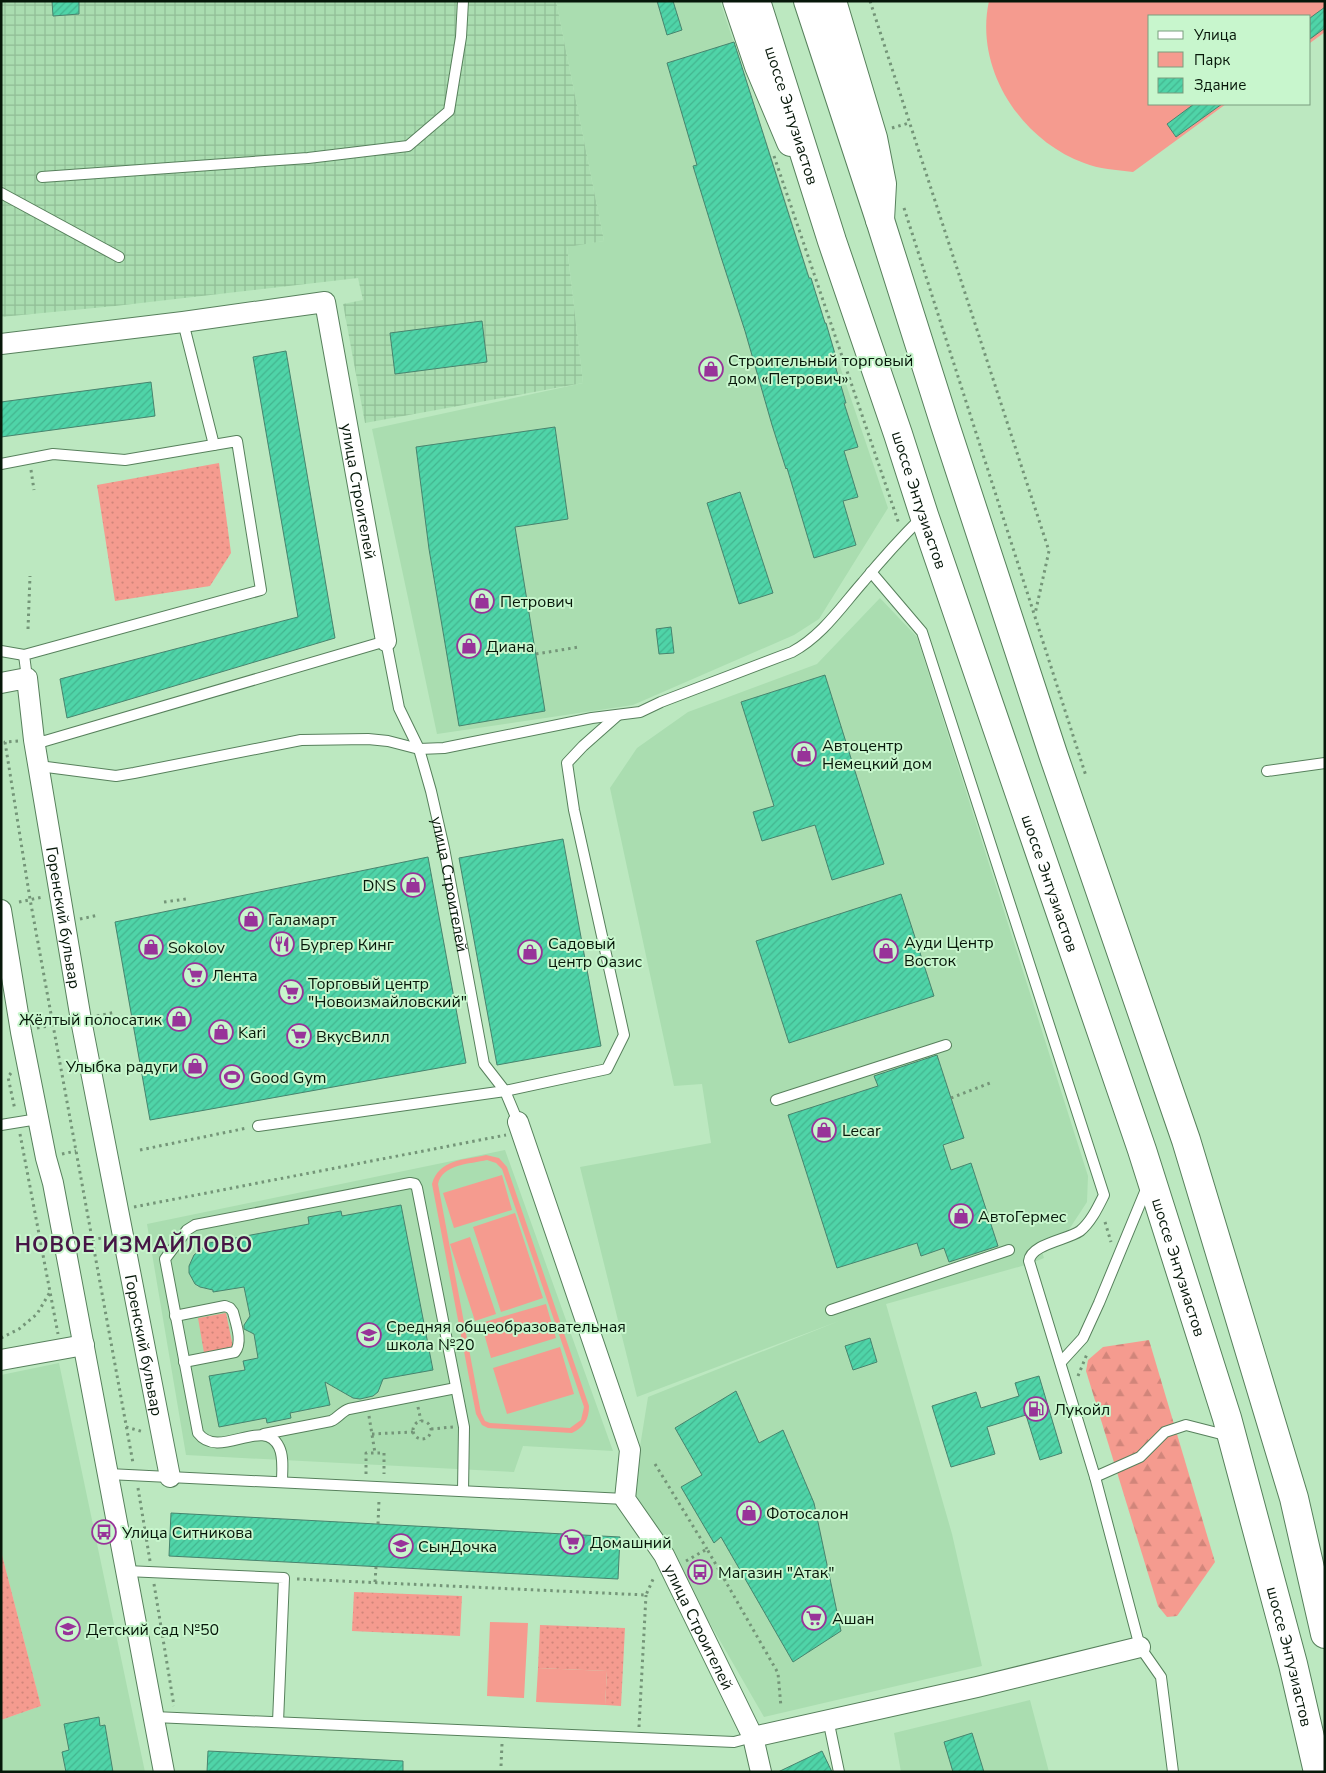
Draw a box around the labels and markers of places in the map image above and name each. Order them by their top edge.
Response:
place label: Строительный торговый дом «Петрович» [728,350,913,390]
shop icon: Строительный торговый дом «Петрович» [698,356,724,382]
shop icon: Петрович [469,588,495,614]
place label: Петрович [500,591,573,613]
shop icon: Диана [456,633,482,659]
place label: Диана [486,636,534,658]
place label: Автоцентр Немецкий дом [822,735,932,775]
shop icon: Автоцентр Немецкий дом [791,741,817,767]
shop icon: DNS [400,872,426,898]
place label: DNS [362,875,396,897]
shop icon: Галамарт [238,906,264,932]
place label: Галамарт [268,909,338,931]
restaurant icon: Бургер Кинг [269,931,295,957]
place label: Ауди Центр Восток [904,932,994,972]
place label: Садовый центр Оазис [548,933,643,973]
shop icon: Sokolov [138,934,164,960]
place label: Бургер Кинг [300,934,394,956]
place label: Sokolov [168,937,226,959]
shop icon: Ауди Центр Восток [873,938,899,964]
shop icon: Садовый центр Оазис [517,939,543,965]
supermarket icon: Лента [182,962,208,988]
place label: Лента [212,965,258,987]
place label: Торговый центр "Новоизмайловский" [308,973,467,1013]
supermarket icon: Торговый центр "Новоизмайловский" [278,979,304,1005]
shop icon: Жёлтый полосатик [166,1006,192,1032]
place label: Жёлтый полосатик [19,1009,163,1031]
shop icon: Kari [208,1019,234,1045]
place label: Kari [238,1022,266,1044]
supermarket icon: ВкусВилл [286,1023,312,1049]
place label: ВкусВилл [316,1026,390,1048]
shop icon: Улыбка радуги [182,1053,208,1079]
place label: Улыбка радуги [65,1056,178,1078]
sports icon: Good Gym [219,1064,245,1090]
place label: Good Gym [250,1067,326,1089]
shop icon: Lecar [811,1117,837,1143]
place label: Lecar [842,1120,881,1142]
shop icon: АвтоГермес [948,1203,974,1229]
place label: АвтоГермес [978,1206,1067,1228]
place label: Средняя общеобразовательная школа №20 [386,1316,626,1356]
school or university icon: Средняя общеобразовательная школа №20 [356,1322,382,1348]
fuel station icon: Лукойл [1023,1396,1049,1422]
place label: Лукойл [1054,1399,1110,1421]
shop icon: Фотосалон [736,1500,762,1526]
place label: Фотосалон [766,1503,849,1525]
bus stop icon: Улица Ситникова [91,1519,117,1545]
place label: Улица Ситникова [121,1522,253,1544]
supermarket icon: Домашний [559,1529,585,1555]
place label: Домашний [590,1532,672,1554]
school or university icon: СынДочка [388,1533,414,1559]
place label: СынДочка [418,1536,497,1558]
bus stop icon: Магазин "Атак" [687,1559,713,1585]
place label: Магазин "Атак" [718,1562,835,1584]
supermarket icon: Ашан [801,1605,827,1631]
place label: Ашан [832,1608,874,1630]
school or university icon: Детский сад №50 [55,1616,81,1642]
place label: Детский сад №50 [86,1619,219,1641]

